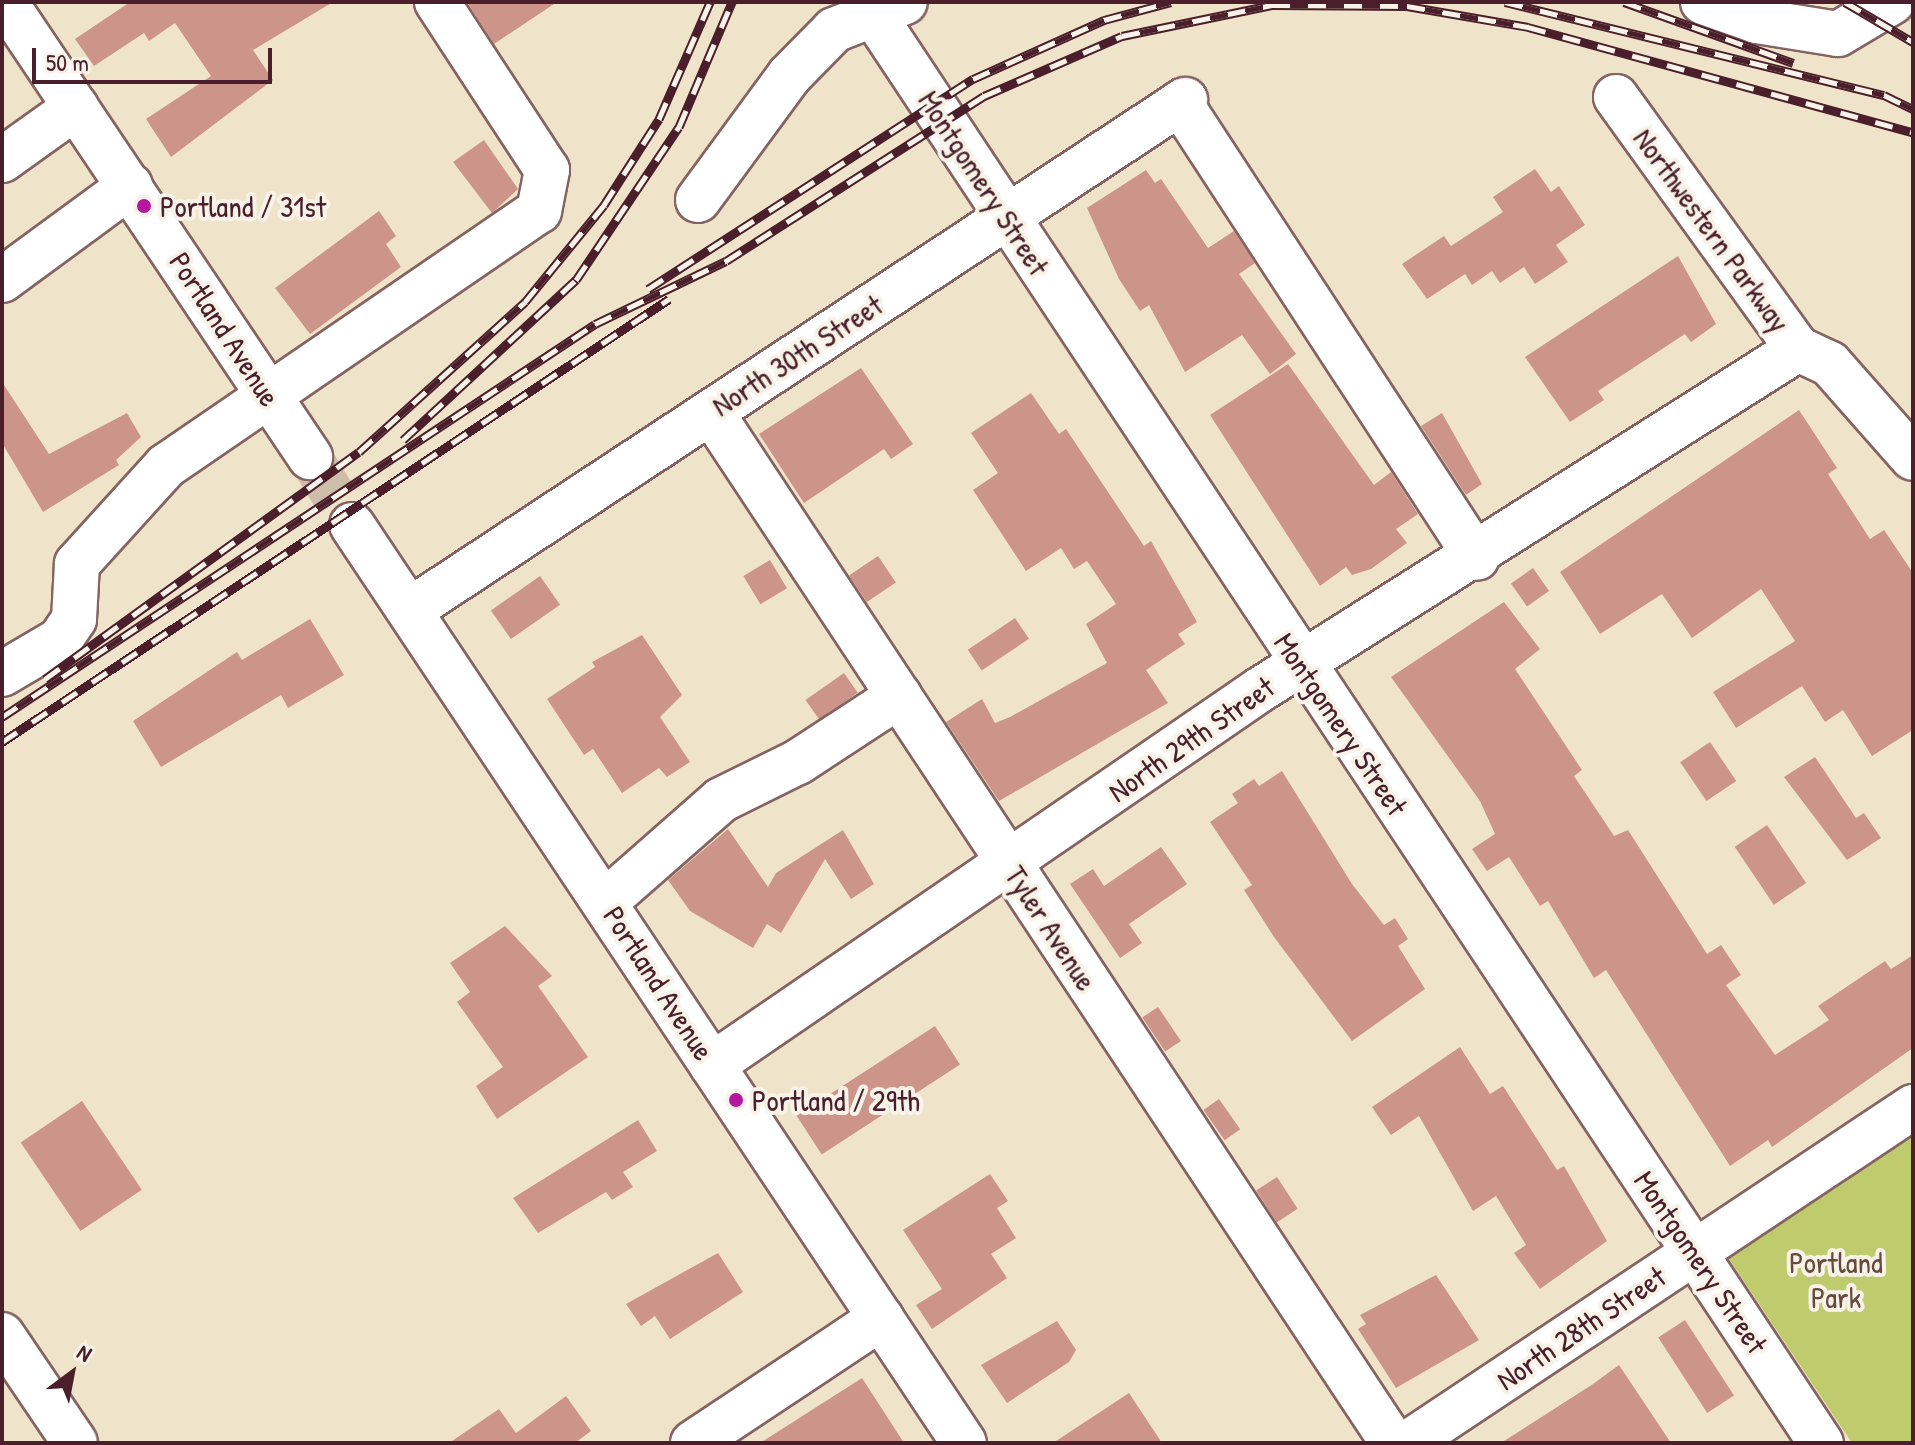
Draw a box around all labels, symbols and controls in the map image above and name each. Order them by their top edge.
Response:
scale bar [36,32,276,82]
text: 50 m [46,46,89,78]
street label: Montgomery Street [911,84,1057,282]
street label: Northwestern Parkway [1626,121,1798,339]
place label: Portland / 31st [160,188,326,224]
marker: Portland / 31st [135,197,153,215]
street label: Portland Avenue [162,245,288,413]
street label: North 30th Street [705,287,889,423]
street label: Montgomery Street [1267,626,1415,822]
street label: North 29th Street [1101,669,1281,809]
street label: Tyler Avenue [997,859,1105,997]
street label: Portland Avenue [596,899,722,1067]
place label: Portland / 29th [752,1082,920,1118]
marker: Portland / 29th [727,1091,745,1109]
street label: Montgomery Street [1627,1164,1775,1360]
park label: Portland Park [1789,1244,1883,1314]
street label: North 28th Street [1490,1258,1672,1398]
north arrow [32,1333,112,1413]
text: N [72,1337,98,1368]

